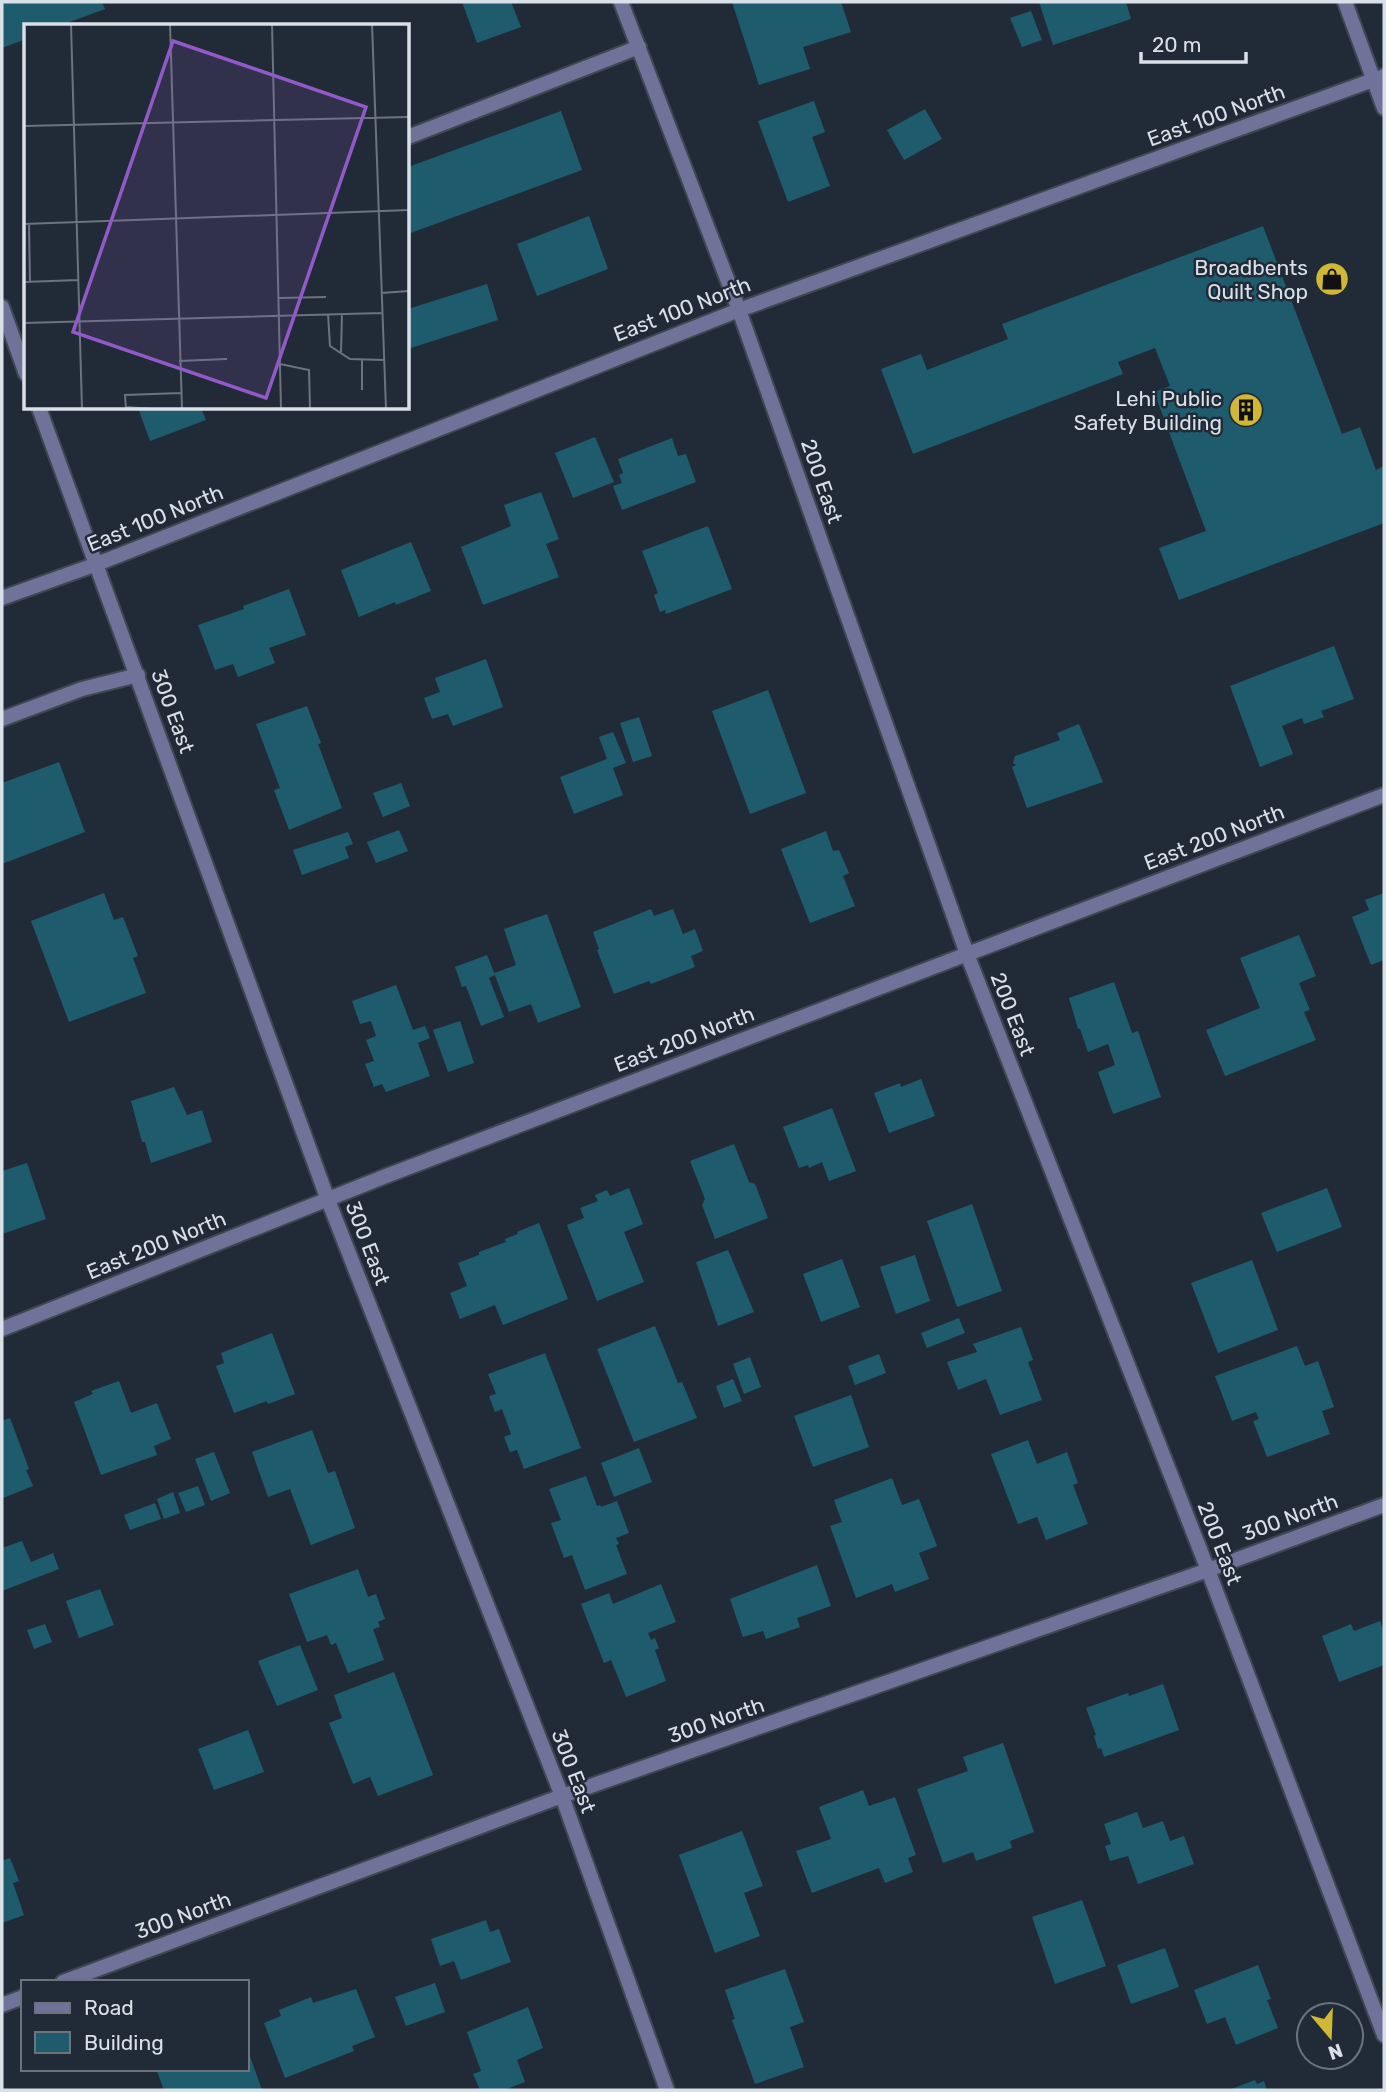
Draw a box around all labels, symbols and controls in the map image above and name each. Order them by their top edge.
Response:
scale bar [1141,21,1246,65]
inset map [24,24,410,410]
text: 20 m [1152,32,1201,57]
street label: East 100 North [1144,78,1288,152]
place label: Broadbents Quilt Shop [1194,255,1308,304]
shop icon: Broadbents Quilt Shop [1313,260,1351,298]
street label: East 100 North [610,271,754,347]
place label: Lehi Public Safety Building [1074,386,1222,435]
building icon: Lehi Public Safety Building [1227,391,1265,429]
street label: 200 East [796,436,848,526]
street label: East 100 North [83,479,227,557]
street label: 300 East [146,666,200,756]
street label: East 200 North [1140,799,1288,875]
street label: 200 East [986,969,1040,1059]
street label: East 200 North [610,1001,758,1077]
street label: 300 East [341,1198,395,1288]
street label: East 200 North [83,1206,229,1284]
street label: 300 North [1239,1488,1341,1546]
street label: 200 East [1193,1498,1247,1588]
street label: 300 North [665,1692,767,1748]
street label: 300 East [547,1726,601,1816]
street label: 300 North [132,1886,234,1944]
legend [21,1980,248,2071]
text: Road [84,1995,134,2020]
north arrow [1295,2001,1365,2071]
text: Building [84,2030,164,2055]
text: N [1325,2039,1346,2065]

